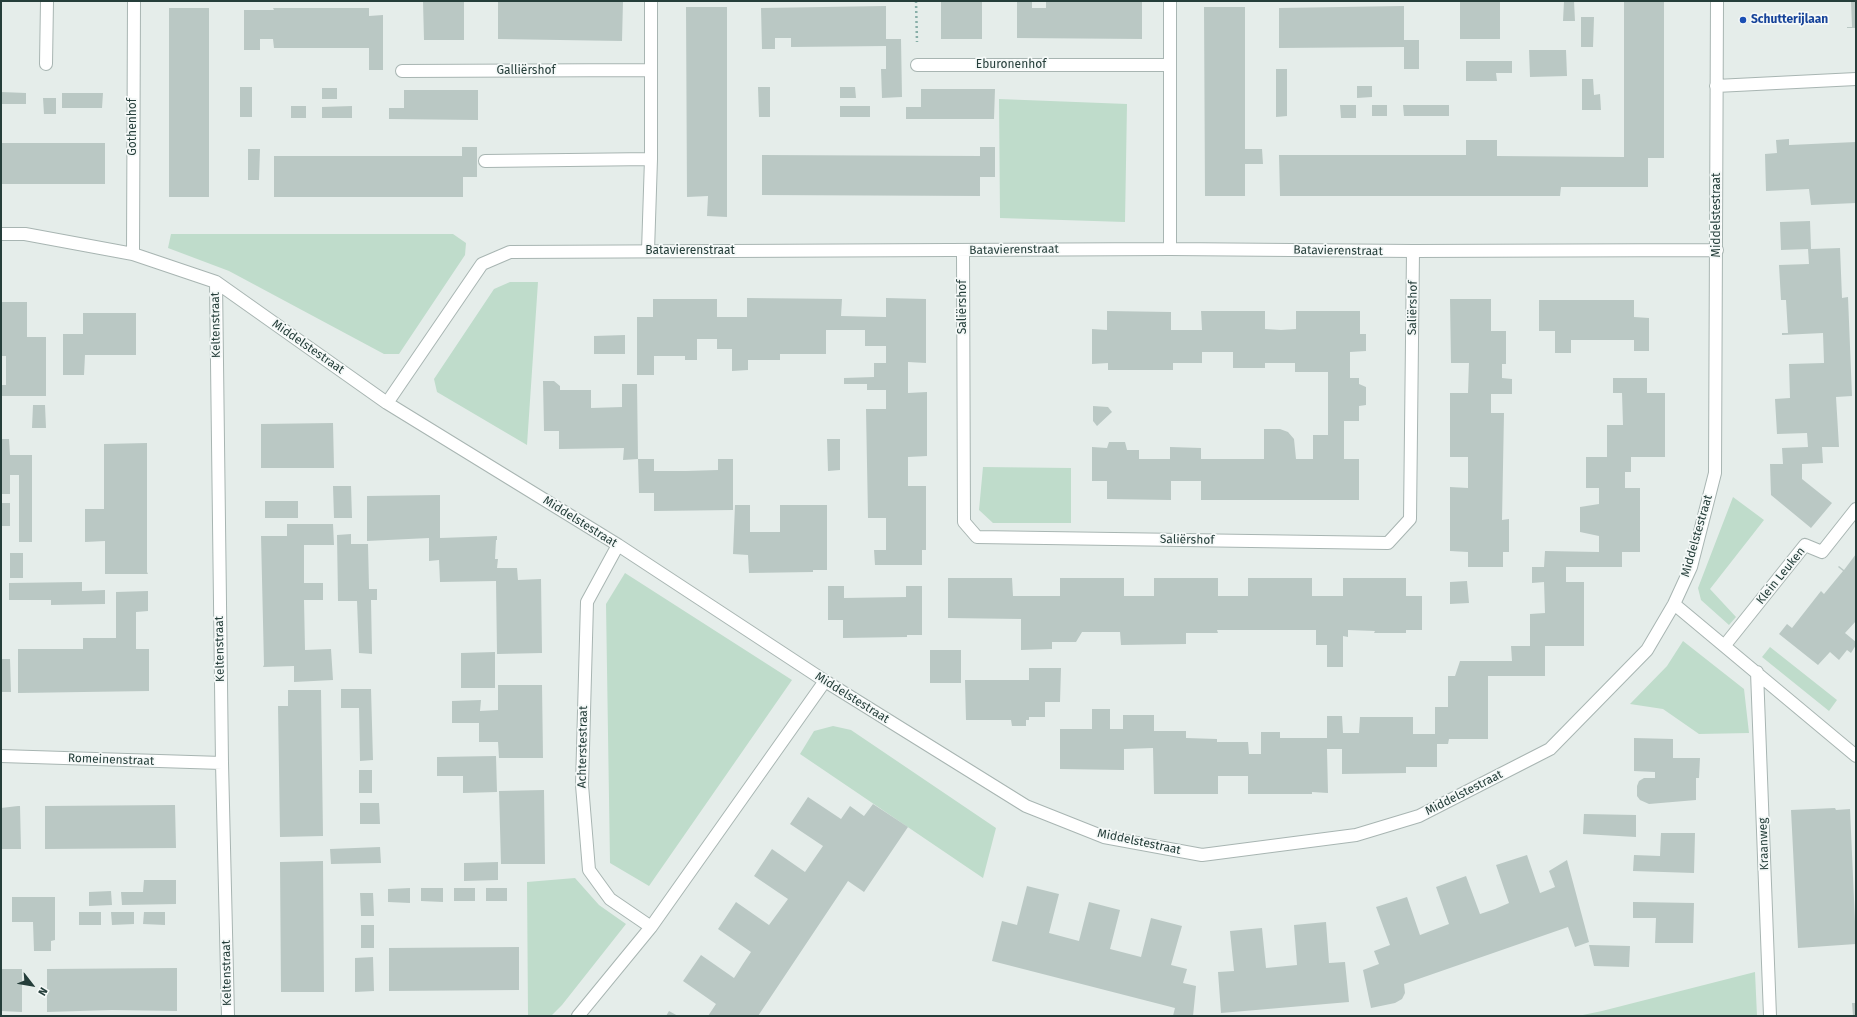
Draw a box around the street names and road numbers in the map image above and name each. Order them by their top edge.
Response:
street label: Eburonenhof [976,58,1046,72]
street label: Galliërshof [496,64,556,78]
street label: Gothenhof [126,98,140,156]
street label: Middelstestraat [1710,173,1724,257]
street label: Batavierenstraat [969,242,1059,258]
street label: Batavierenstraat [1293,243,1383,259]
street label: Batavierenstraat [645,244,735,258]
street label: Saliërshof [956,280,970,334]
street label: Saliërshof [1405,281,1421,335]
street label: Keltenstraat [208,292,224,358]
street label: Middelstestraat [269,317,347,377]
street label: Middelstestraat [540,493,620,551]
street label: Middelstestraat [1678,493,1716,579]
street label: Saliërshof [1160,532,1214,548]
street label: Klein Leuken [1754,544,1808,608]
street label: Keltenstraat [212,616,228,682]
street label: Middelstestraat [812,669,892,727]
street label: Achterstestraat [575,706,591,788]
street label: Romeinenstraat [68,751,154,769]
street label: Middelstestraat [1423,767,1505,819]
street label: Kraanweg [1756,817,1772,871]
street label: Middelstestraat [1096,826,1182,858]
street label: Keltenstraat [219,940,235,1006]

